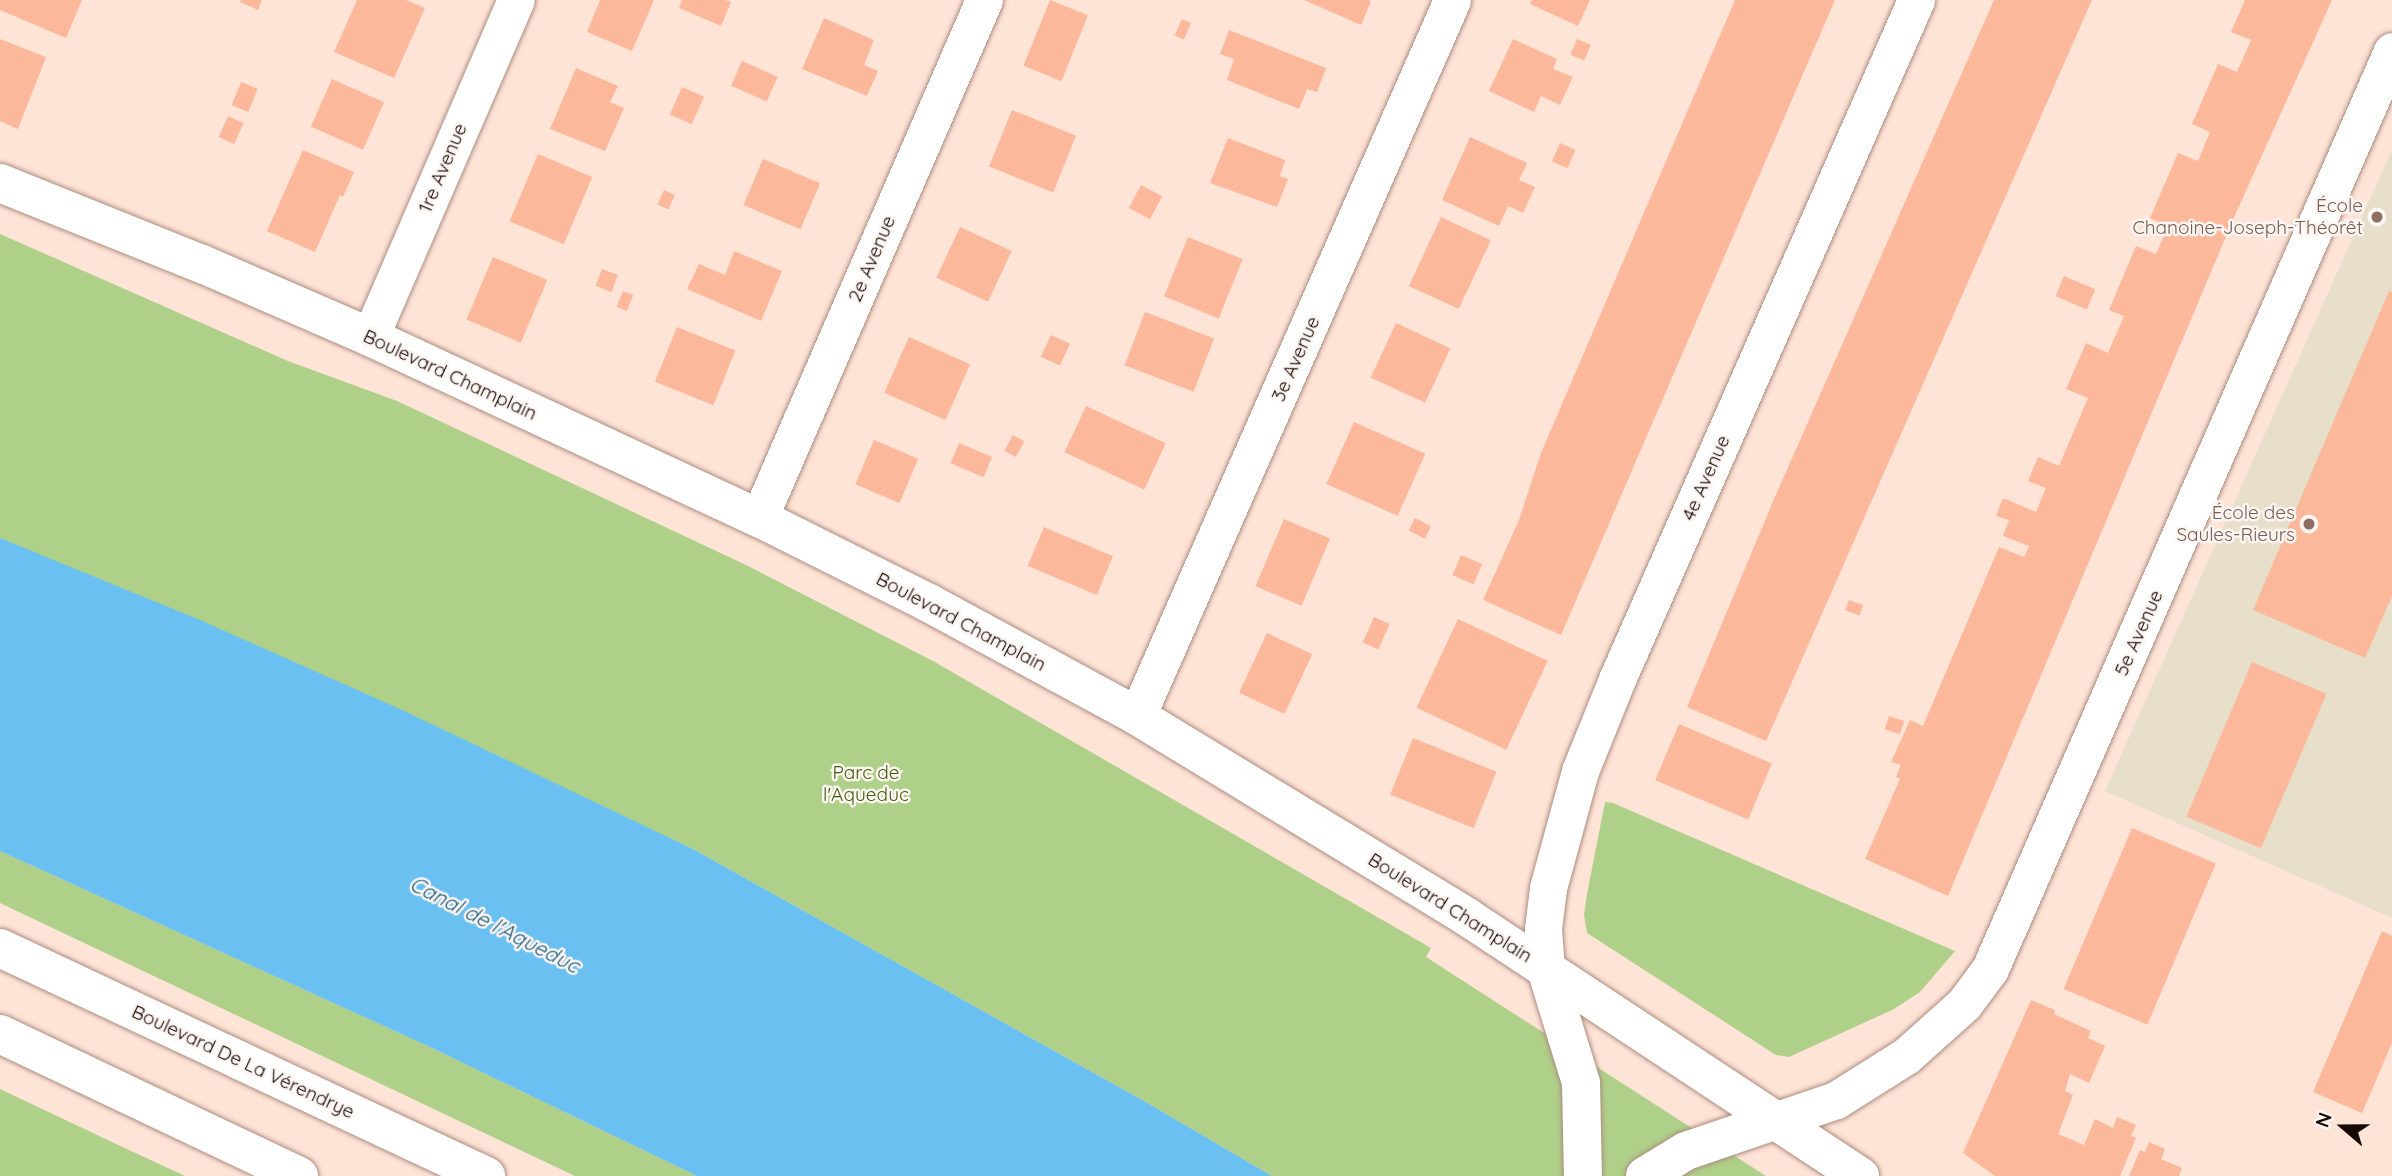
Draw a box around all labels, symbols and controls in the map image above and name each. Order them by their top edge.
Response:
street label: 1re Avenue [414,120,472,216]
place label: École Chanoine-Joseph-Théorêt [2132,195,2363,239]
marker: École Chanoine-Joseph-Théorêt [2369,209,2385,225]
street label: 2e Avenue [844,212,900,306]
street label: 3e Avenue [1267,313,1325,405]
street label: Boulevard Champlain [360,325,540,425]
street label: 4e Avenue [1677,432,1735,524]
place label: École des Saules-Rieurs [2176,502,2295,546]
marker: École des Saules-Rieurs [2301,516,2317,532]
street label: Boulevard Champlain [872,568,1050,676]
street label: 5e Avenue [2110,587,2168,679]
park label: Parc de l'Aqueduc [823,762,909,806]
street label: Boulevard Champlain [1364,848,1536,968]
water label: Canal de l'Aqueduc [406,870,584,978]
street label: Boulevard De La Vérendrye [128,1000,358,1124]
north arrow [2308,1092,2378,1162]
text: N [2310,1109,2337,1130]

